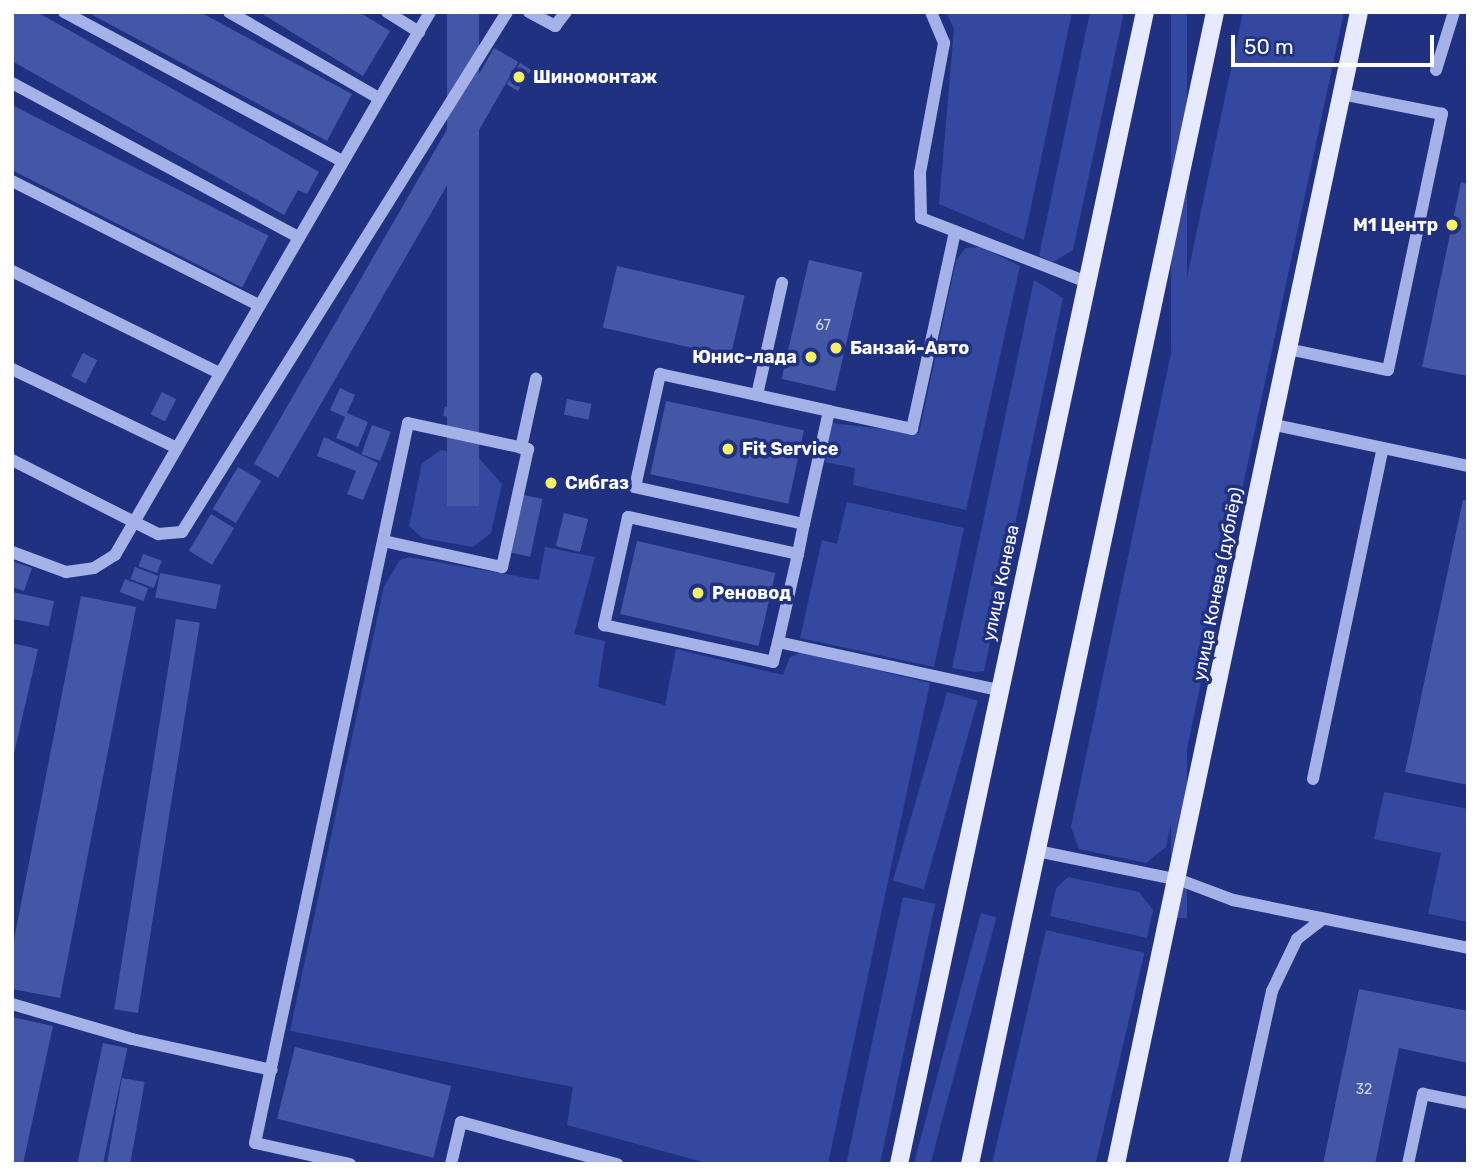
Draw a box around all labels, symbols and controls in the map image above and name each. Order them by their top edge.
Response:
scale bar [1235,21,1438,65]
text: 50 m [1244,34,1294,59]
place label: Шиномонтаж [533,66,657,88]
marker: Шиномонтаж [511,69,527,85]
place label: М1 Центр [1353,214,1438,236]
marker: М1 Центр [1444,217,1460,233]
house number: 67 [815,318,831,334]
place label: Банзай-Авто [850,337,969,359]
marker: Банзай-Авто [828,340,844,356]
place label: Юнис-лада [692,346,797,368]
marker: Юнис-лада [803,349,819,365]
place label: Fit Service [742,438,838,460]
marker: Fit Service [720,441,736,457]
place label: Сибгаз [565,472,629,494]
marker: Сибгаз [543,475,559,491]
street label: улица Конева (дублёр) [1189,485,1247,683]
street label: улица Конева [978,523,1024,643]
place label: Реновод [712,582,791,604]
marker: Реновод [690,585,706,601]
house number: 32 [1356,1082,1372,1098]

